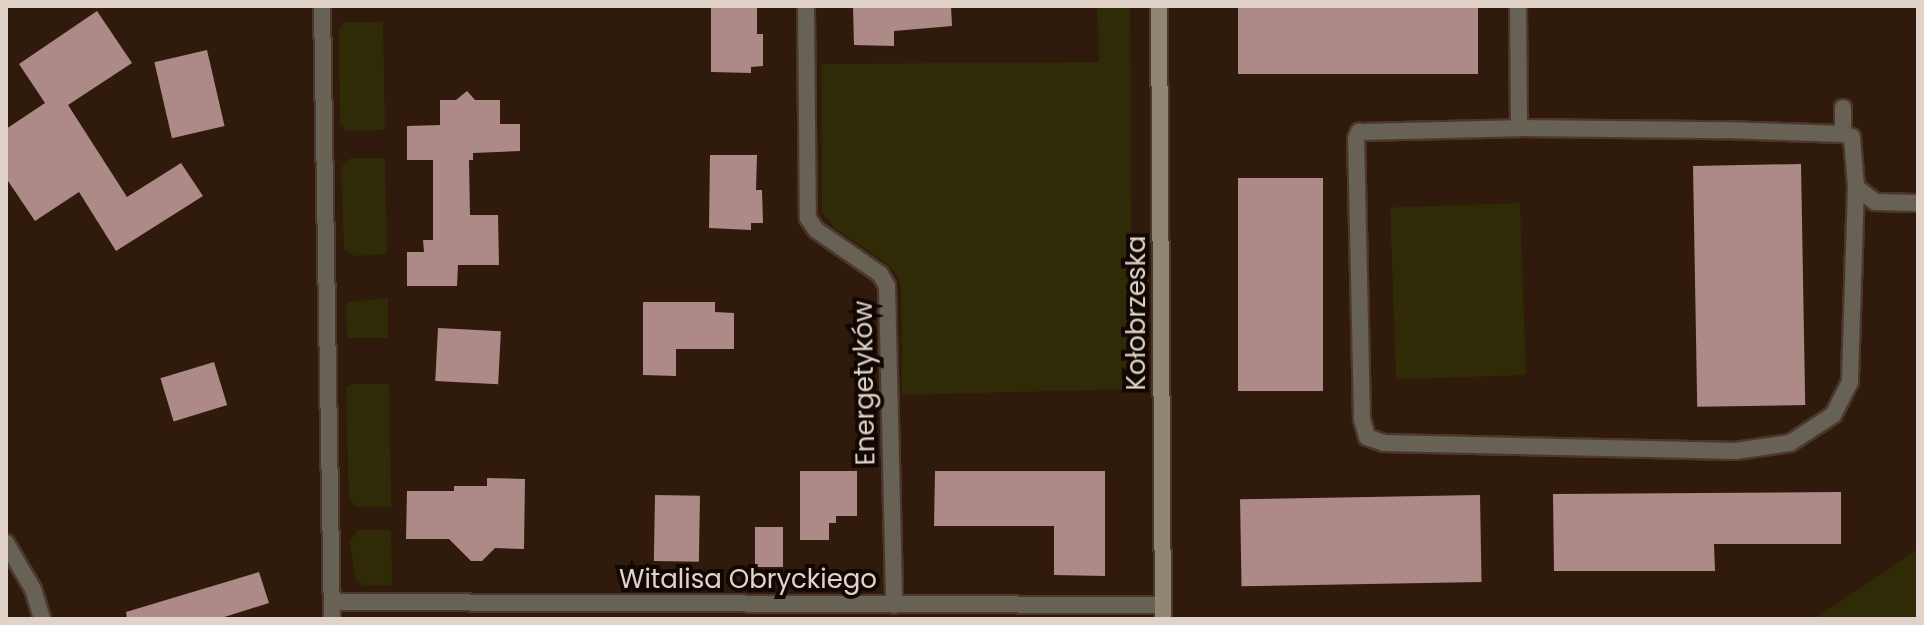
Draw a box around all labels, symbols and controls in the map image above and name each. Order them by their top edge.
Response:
street label: Kołobrzeska [1121,235,1153,391]
street label: Energetyków [848,300,882,466]
street label: Witalisa Obryckiego [619,564,877,596]

